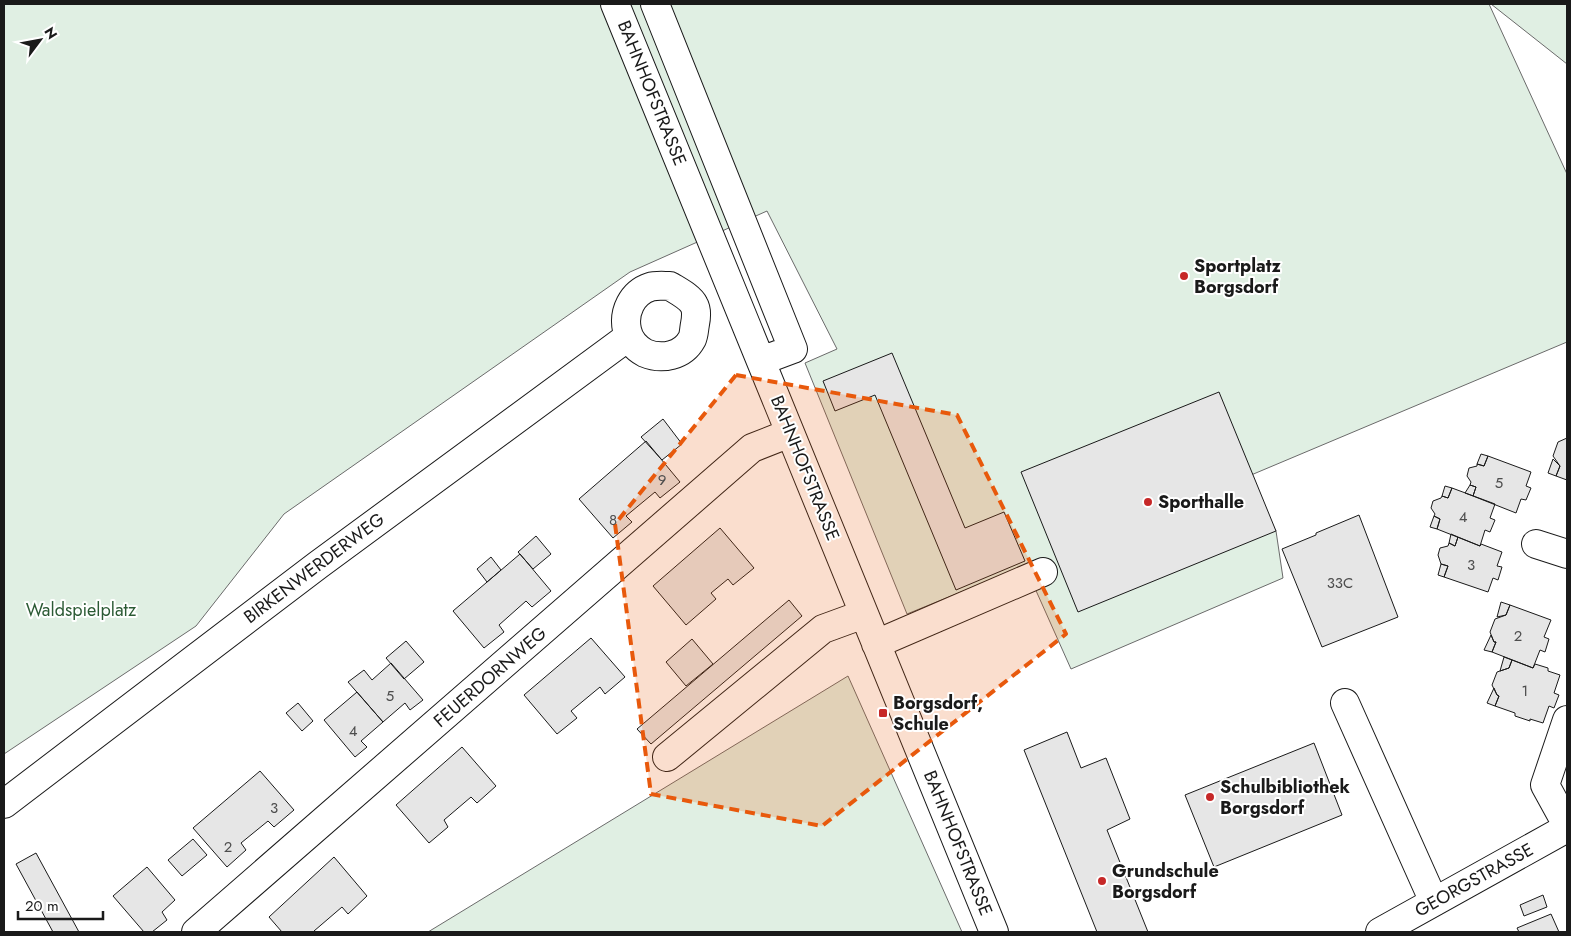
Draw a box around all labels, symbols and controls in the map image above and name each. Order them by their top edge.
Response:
north arrow [15,15,65,65]
street label: BAHNHOFSTRASSE [611,17,693,169]
text: N [40,23,62,43]
place label: Sportplatz Borgsdorf [1194,253,1281,300]
marker: Sportplatz Borgsdorf [1178,270,1190,282]
street label: BAHNHOFSTRASSE [764,392,846,544]
house number: 9 [658,469,666,491]
house number: 5 [1495,472,1503,494]
place label: Sporthalle [1158,489,1244,515]
marker: Sporthalle [1142,496,1154,508]
street label: BIRKENWERDERWEG [238,506,390,630]
house number: 4 [1459,506,1468,528]
house number: 8 [609,509,617,531]
house number: 3 [1467,554,1475,576]
house number: 33C [1327,572,1353,594]
park label: Waldspielplatz [26,597,137,623]
street label: FEUERDORNWEG [428,620,552,733]
house number: 2 [1514,625,1522,647]
house number: 1 [1522,680,1528,702]
house number: 5 [386,685,394,707]
place label: Borgsdorf, Schule [893,690,983,737]
marker: Borgsdorf, Schule [877,707,889,719]
house number: 4 [349,720,358,742]
street label: BAHNHOFSTRASSE [917,767,999,919]
place label: Schulbibliothek Borgsdorf [1220,774,1351,821]
marker: Schulbibliothek Borgsdorf [1204,791,1216,803]
house number: 3 [270,797,278,819]
house number: 2 [224,836,232,858]
street label: GEORGSTRASSE [1410,837,1538,923]
place label: Grundschule Borgsdorf [1112,858,1219,905]
marker: Grundschule Borgsdorf [1096,875,1108,887]
scale bar [18,888,102,920]
text: 20 m [25,895,59,917]

